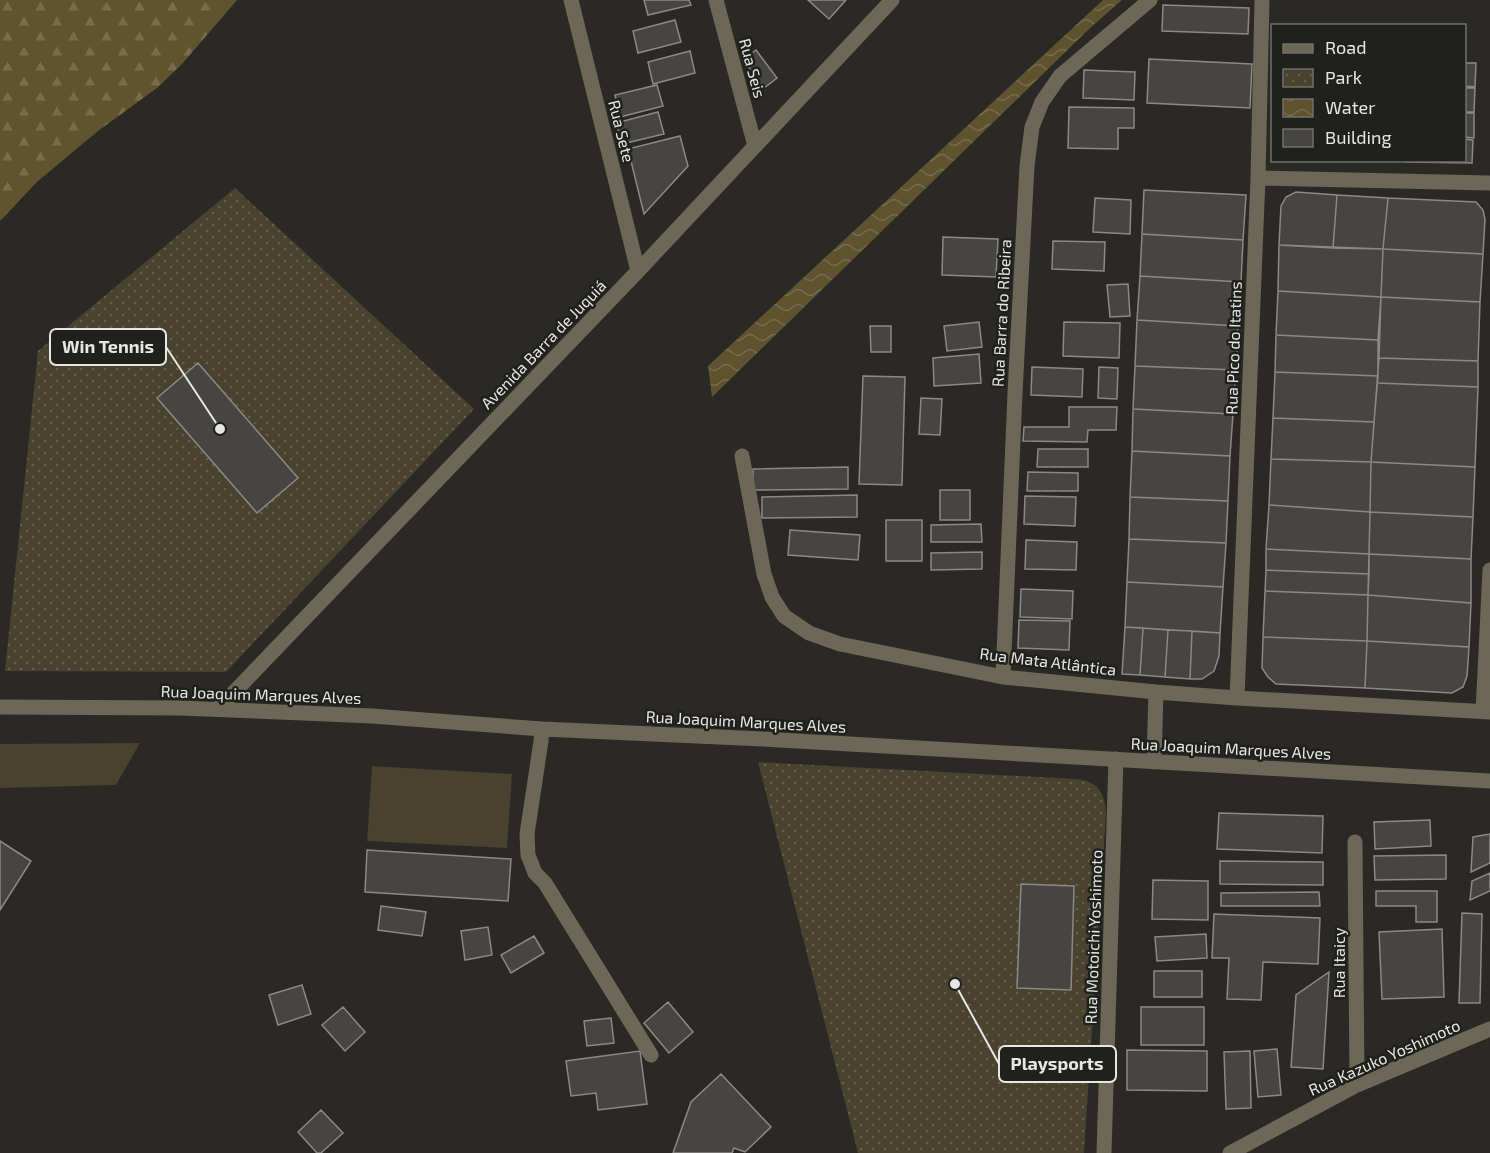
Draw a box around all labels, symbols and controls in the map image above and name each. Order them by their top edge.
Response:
legend [1271,24,1466,162]
street label: Rua Seis [736,36,770,100]
text: Road [1325,36,1366,58]
text: Park [1325,66,1362,88]
text: Water [1325,96,1375,118]
street label: Rua Sete [605,98,639,164]
text: Building [1325,126,1392,148]
street label: Rua Barra do Ribeira [988,239,1014,387]
street label: Avenida Barra de Juquiá [476,276,610,412]
street label: Rua Pico do Itatins [1221,281,1245,415]
callout: Win Tennis [50,329,166,365]
text: Win Tennis [62,335,154,357]
street label: Rua Mata Atlântica [979,643,1117,679]
street label: Rua Joaquim Marques Alves [160,681,362,707]
street label: Rua Joaquim Marques Alves [645,706,847,736]
street label: Rua Joaquim Marques Alves [1130,733,1332,763]
street label: Rua Motoichi Yoshimoto [1080,849,1106,1025]
street label: Rua Itaicy [1329,927,1348,998]
street label: Rua Kazuko Yoshimoto [1305,1015,1463,1099]
callout: Playsports [999,1046,1116,1082]
text: Playsports [1011,1052,1103,1074]

